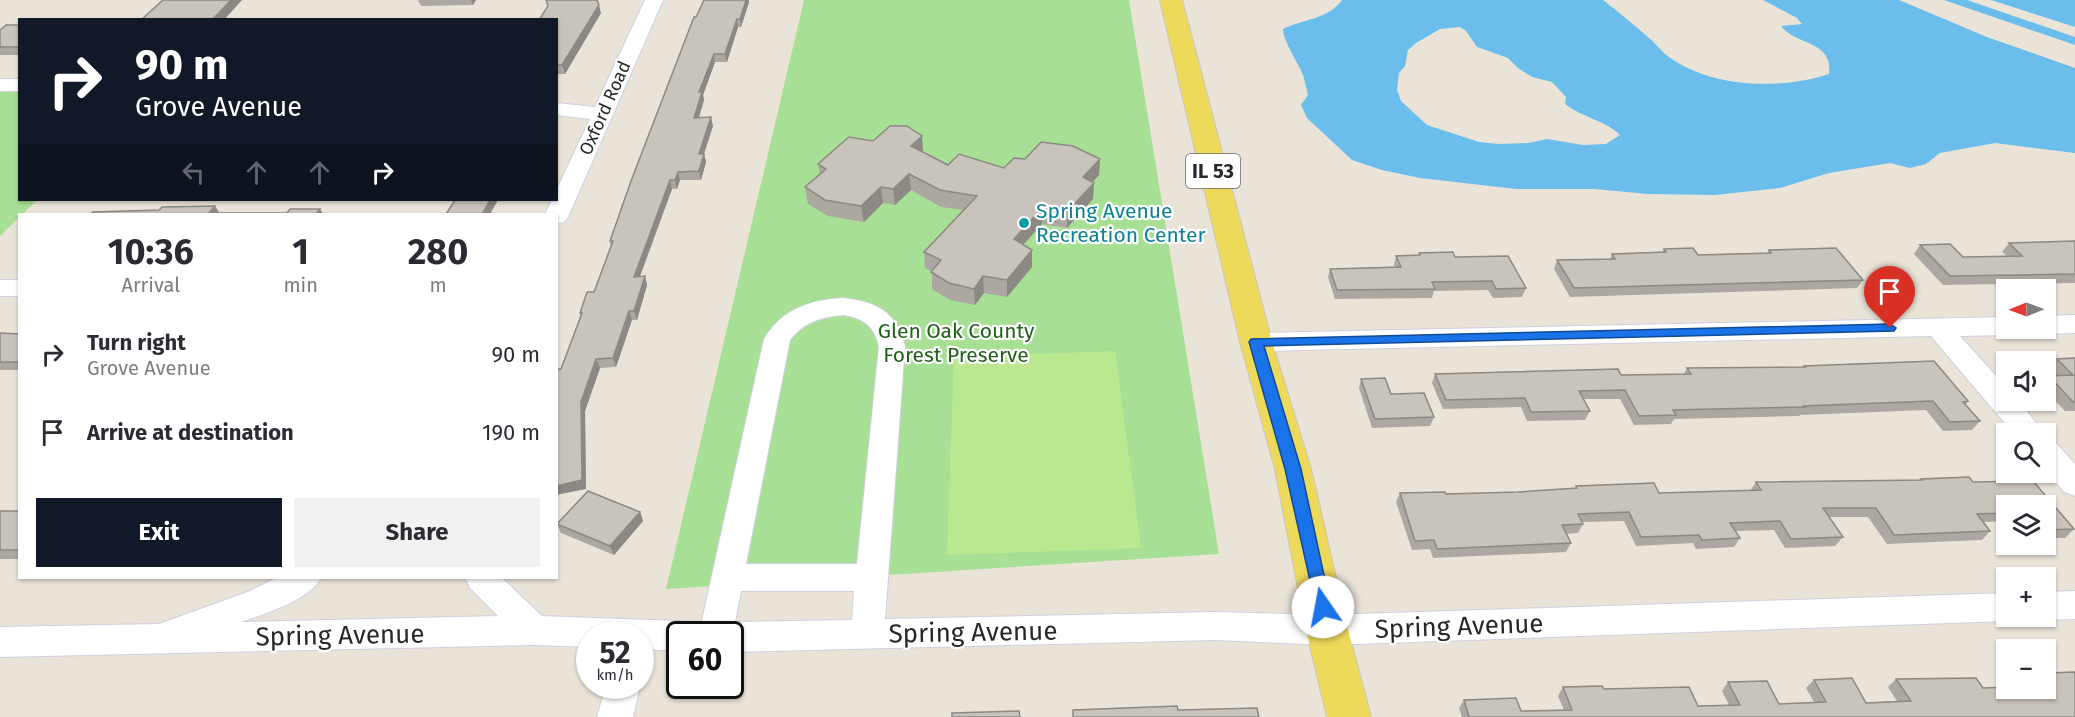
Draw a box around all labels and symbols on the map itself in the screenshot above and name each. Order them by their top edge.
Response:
street label: Oxford Road [574,57,636,159]
road number: IL 53 [1186,154,1240,188]
place label: Spring Avenue Recreation Center [1036,198,1206,248]
marker: Spring Avenue Recreation Center [1017,216,1031,230]
pin [1864,266,1915,328]
north arrow [1996,279,2056,339]
park label: Glen Oak County Forest Preserve [878,318,1035,368]
position arrow [1291,575,1355,639]
street label: Spring Avenue [1374,608,1544,645]
street label: Spring Avenue [888,616,1058,649]
street label: Spring Avenue [255,619,425,652]
speed limit sign: 60 [666,621,744,699]

